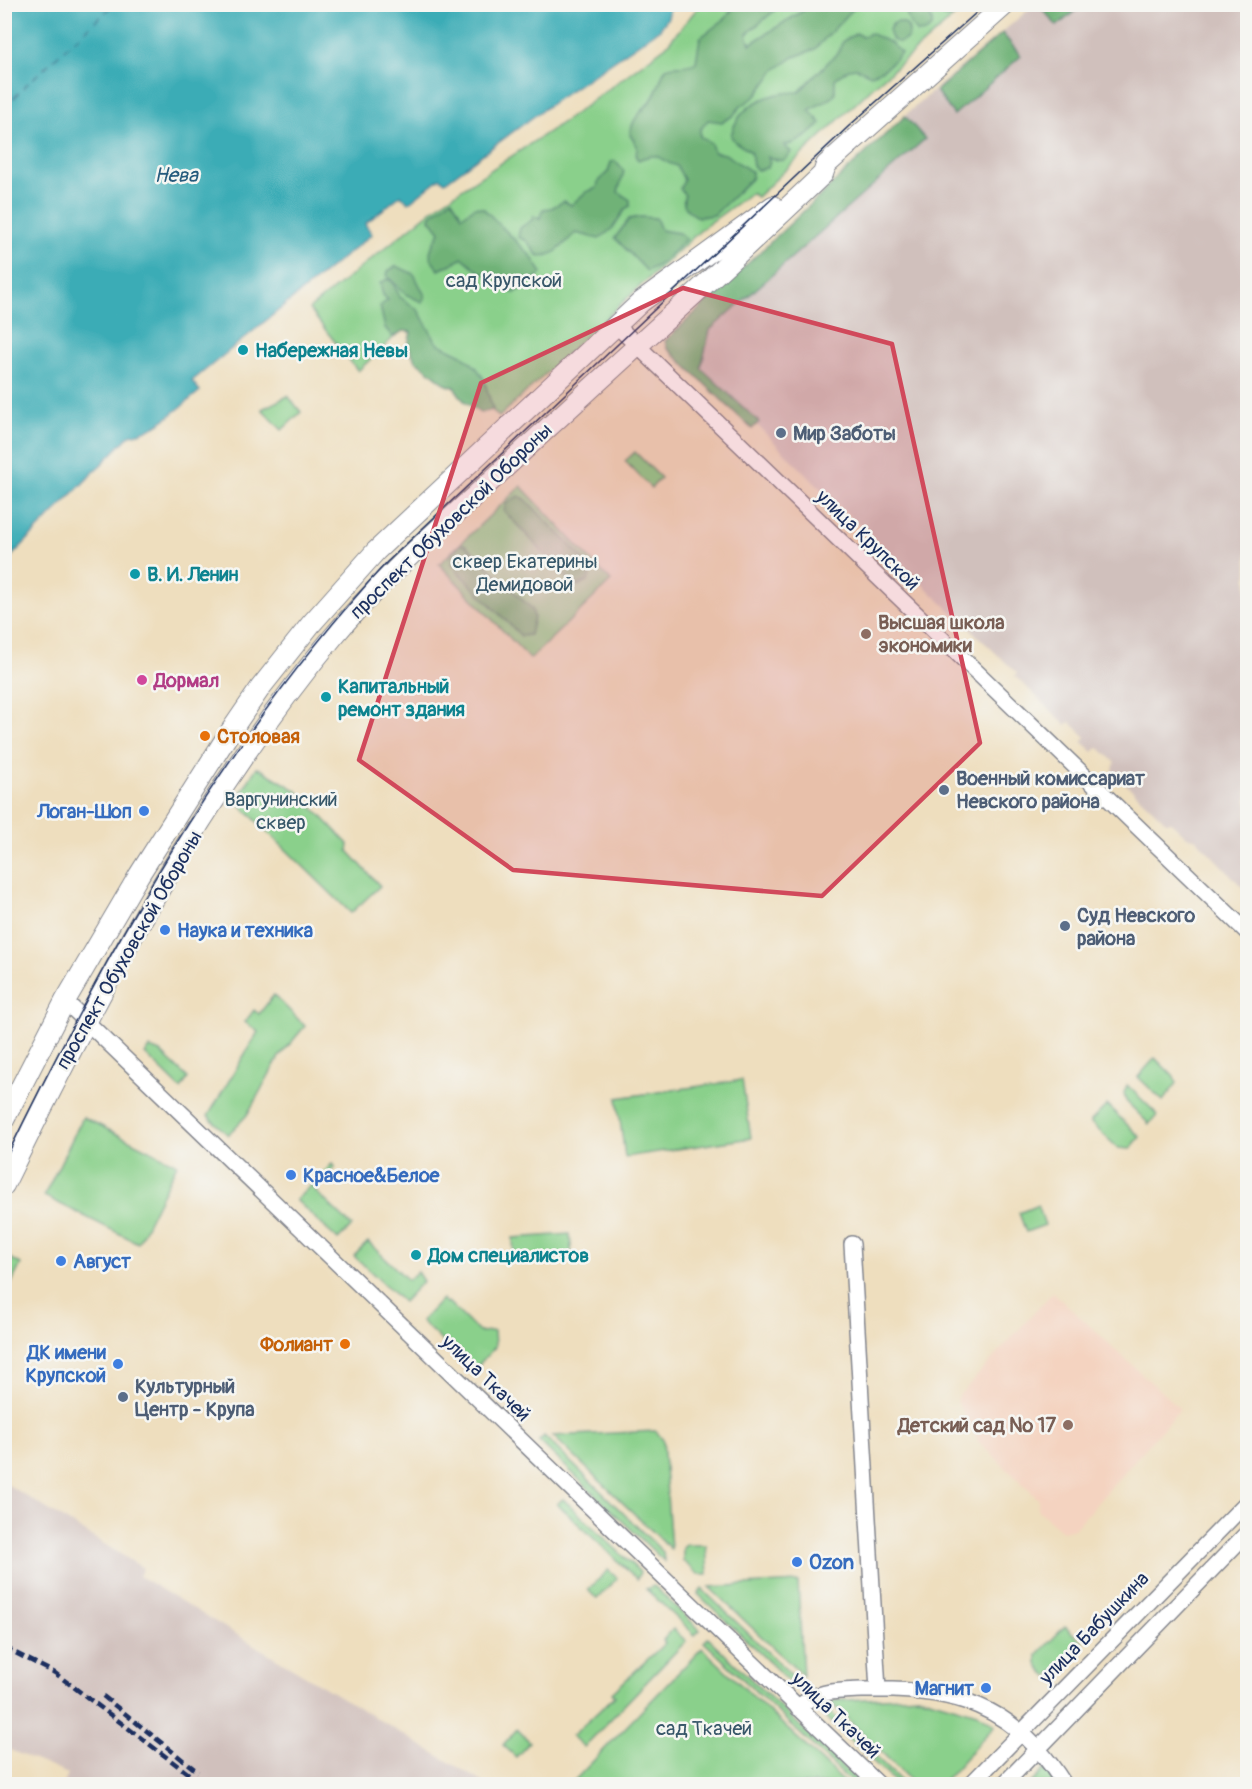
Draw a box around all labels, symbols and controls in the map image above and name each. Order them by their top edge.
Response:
water label: Нева [154,162,199,189]
park label: сад Крупской [446,268,562,293]
place label: Набережная Невы [255,338,408,363]
marker: Набережная Невы [236,343,250,357]
street label: проспект Обуховской Обороны [345,418,557,624]
place label: Мир Заботы [793,421,896,446]
marker: Мир Заботы [774,426,788,440]
street label: улица Крупской [810,484,925,596]
park label: сквер Екатерины Демидовой [452,549,598,597]
place label: В. И. Ленин [147,562,238,587]
marker: В. И. Ленин [128,567,142,581]
place label: Высшая школа экономики [878,610,1005,658]
marker: Высшая школа экономики [859,627,873,641]
place label: Дормал [153,668,219,693]
marker: Дормал [135,673,149,687]
place label: Капитальный ремонт здания [338,674,465,722]
marker: Капитальный ремонт здания [319,690,333,704]
place label: Столовая [217,724,300,749]
marker: Столовая [198,729,212,743]
place label: Военный комиссариат Невского района [956,766,1146,814]
marker: Военный комиссариат Невского района [937,783,951,797]
park label: Варгунинский сквер [224,787,338,835]
place label: Логан-Шоп [36,799,132,824]
marker: Логан-Шоп [137,804,151,818]
street label: проспект Обуховской Обороны [50,826,208,1074]
place label: Суд Невского района [1077,903,1196,951]
place label: Наука и техника [177,918,313,943]
marker: Суд Невского района [1058,919,1072,933]
marker: Наука и техника [158,923,172,937]
place label: Красное&Белое [303,1163,441,1188]
marker: Красное&Белое [284,1168,298,1182]
place label: Дом специалистов [427,1243,589,1268]
marker: Дом специалистов [409,1248,423,1262]
place label: Август [73,1249,132,1274]
marker: Август [54,1254,68,1268]
street label: улица Ткачей [435,1329,536,1427]
place label: Фолиант [259,1332,334,1357]
marker: Фолиант [338,1337,352,1351]
place label: ДК имени Крупской [26,1340,106,1388]
marker: ДК имени Крупской [111,1357,125,1371]
place label: Культурный Центр - Крупа [135,1374,255,1422]
marker: Культурный Центр - Крупа [116,1390,130,1404]
place label: Детский сад № 17 [897,1413,1056,1438]
marker: Детский сад № 17 [1061,1418,1075,1432]
place label: Ozon [809,1550,854,1575]
marker: Ozon [790,1555,804,1569]
street label: улица Бабушкина [1033,1566,1154,1690]
street label: улица Ткачей [785,1666,886,1764]
place label: Магнит [915,1676,975,1701]
marker: Магнит [979,1681,993,1695]
park label: сад Ткачей [656,1716,752,1741]

